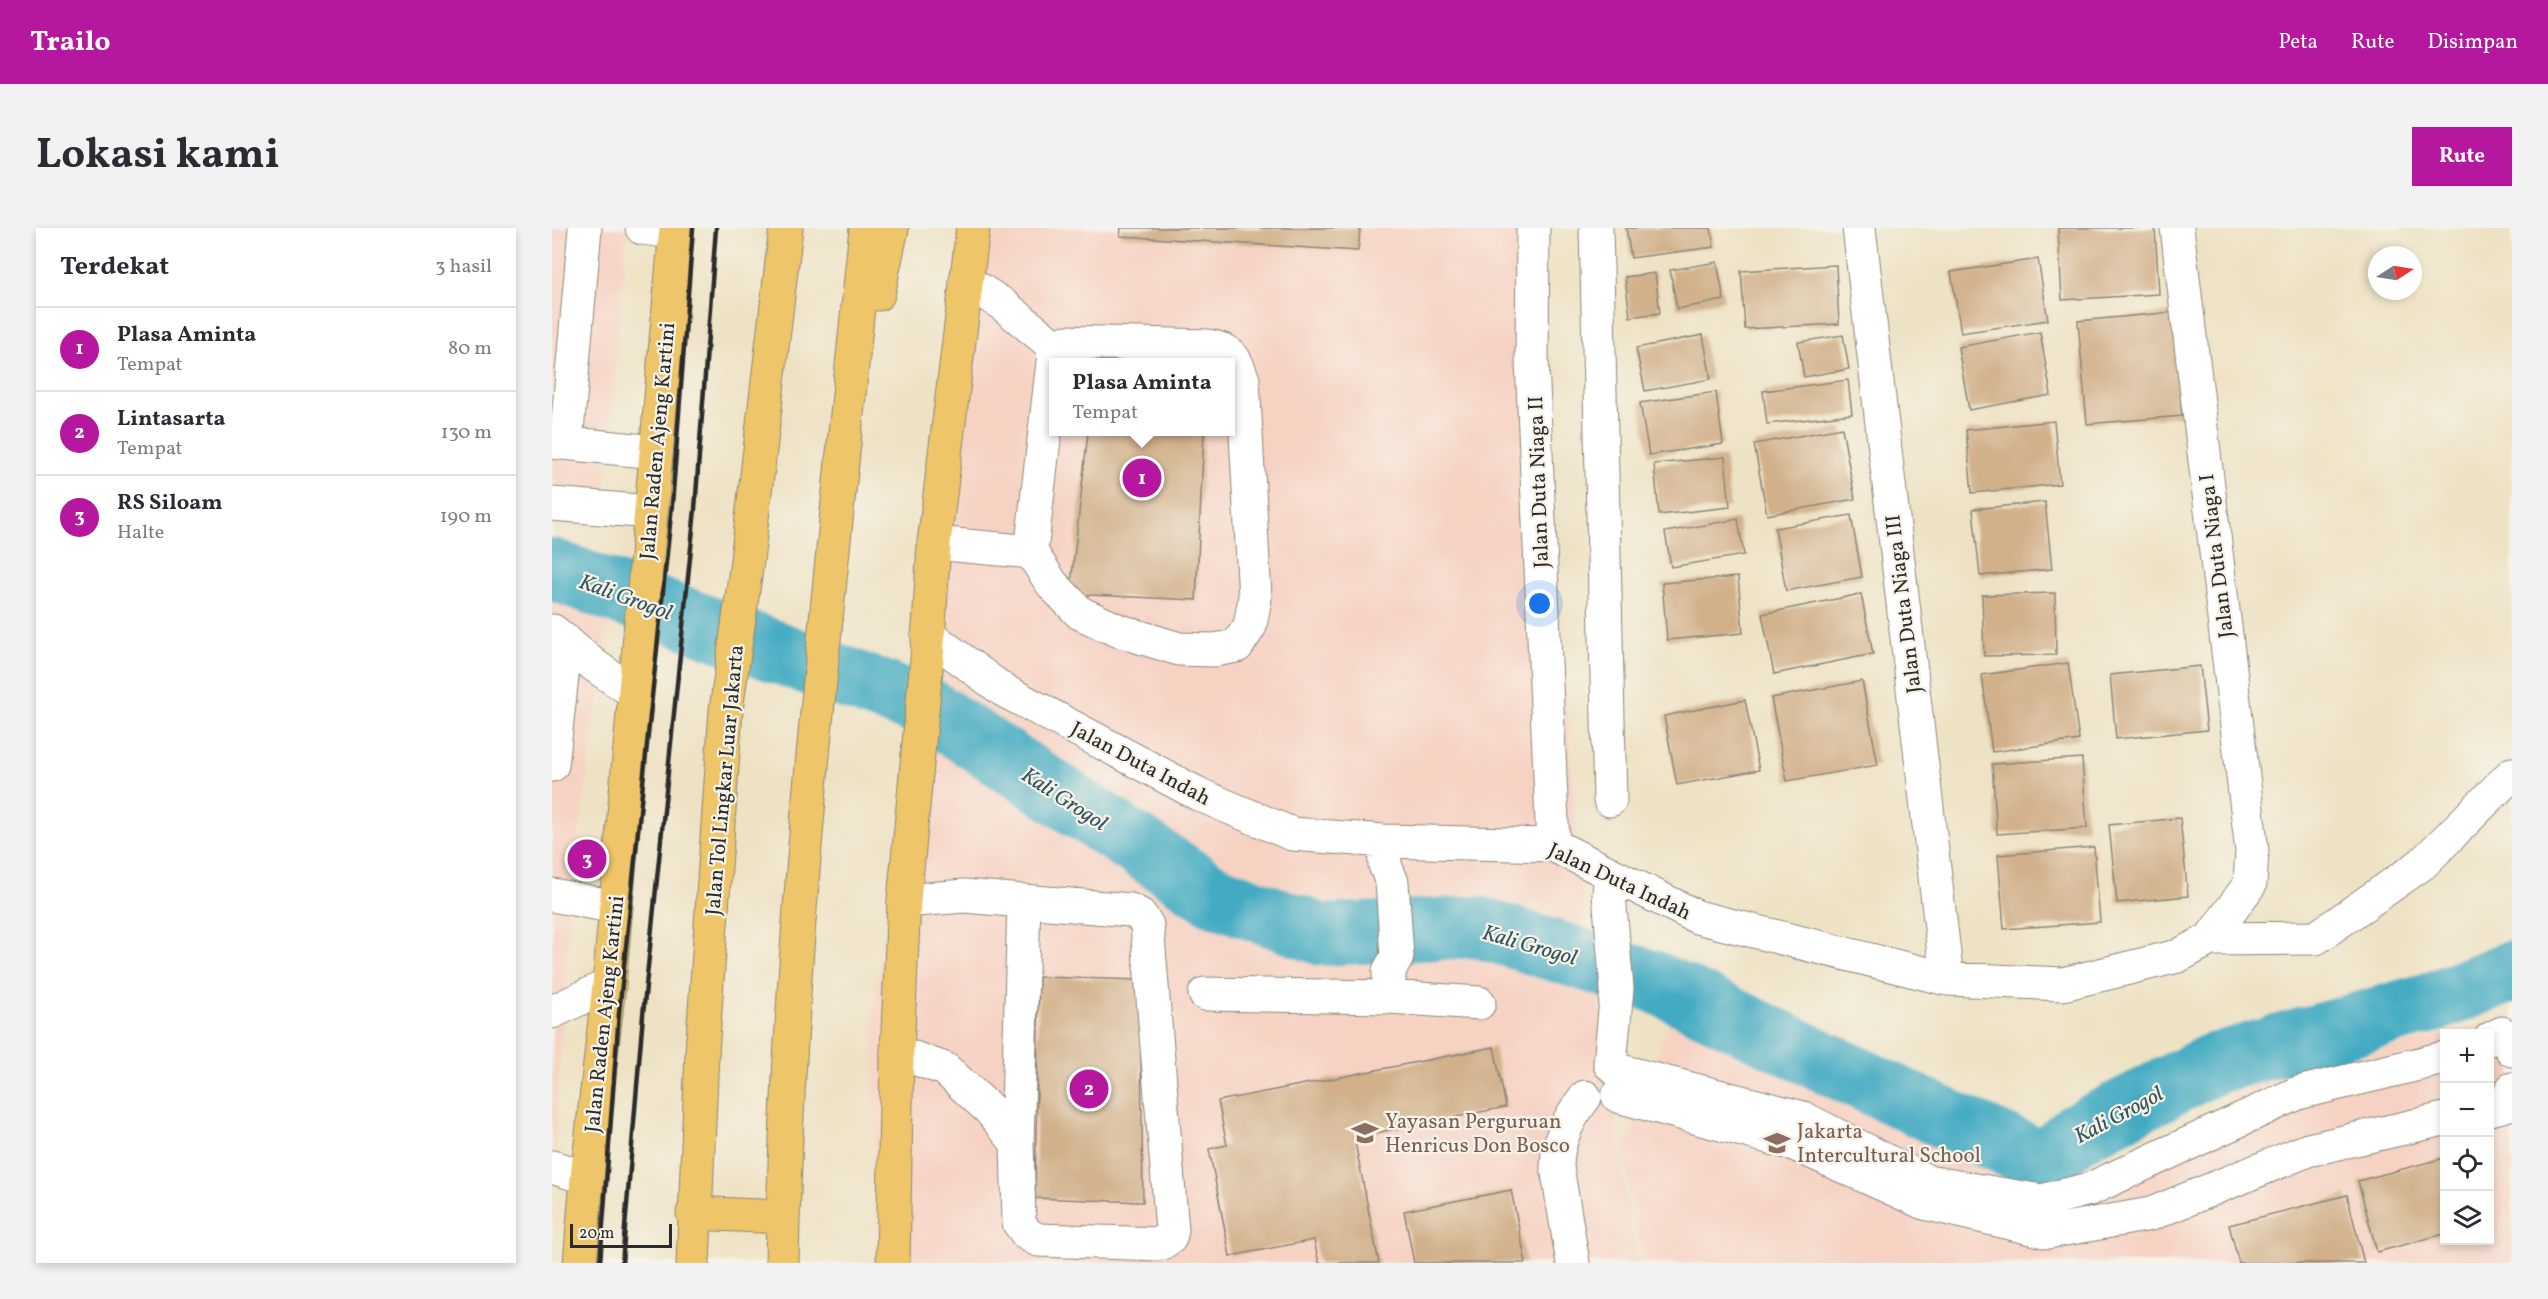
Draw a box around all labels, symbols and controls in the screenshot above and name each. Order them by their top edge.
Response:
text: Trailo [30,23,111,62]
text: Peta [2279,28,2318,57]
text: Rute [2351,28,2394,57]
text: Disimpan [2427,28,2518,57]
text: Lokasi kami [36,127,280,186]
button: Rute [2412,127,2512,186]
north arrow [2368,246,2422,300]
text: Terdekat [60,249,169,285]
text: 3 hasil [435,253,492,281]
text: Plasa Aminta [117,320,256,351]
street label: Jalan Raden Ajeng Kartini [634,321,683,561]
text: 1 [75,335,84,363]
text: 80 m [448,335,492,363]
text: Tempat [117,351,183,379]
popup [1049,358,1235,436]
text: Plasa Aminta [1072,368,1212,399]
street label: Jalan Duta Niaga II [1522,395,1557,569]
text: Tempat [1072,399,1138,427]
text: Lintasarta [117,404,226,435]
text: 2 [74,419,85,447]
text: 130 m [441,419,492,447]
text: Tempat [117,435,183,463]
pin: 1 [1122,456,1162,500]
street label: Jalan Duta Niaga I [2193,472,2242,640]
text: RS Siloam [117,488,223,519]
text: 3 [74,503,85,531]
text: 190 m [440,503,492,531]
street label: Jalan Duta Niaga III [1879,513,1930,695]
text: Halte [117,519,164,547]
water label: Kali Grogol [574,567,677,630]
your location [1525,589,1554,618]
street label: Jalan Tol Lingkar Luar Jakarta [699,644,752,917]
street label: Jalan Duta Indah [1065,715,1215,813]
water label: Kali Grogol [1014,761,1113,840]
pin: 3 [567,836,606,882]
street label: Jalan Duta Indah [1543,836,1696,928]
street label: Jalan Raden Ajeng Kartini [579,894,632,1134]
water label: Kali Grogol [1478,918,1581,975]
map controls [2440,1029,2494,1245]
button: + [2440,1029,2494,1083]
pin: 2 [1070,1066,1108,1112]
water label: Kali Grogol [2069,1080,2170,1153]
button: − [2440,1083,2494,1137]
place label: Yayasan Perguruan Henricus Don Bosco [1385,1108,1570,1161]
school or university icon: Yayasan Perguruan Henricus Don Bosco [1350,1118,1380,1148]
place label: Jakarta Intercultural School [1797,1118,1981,1171]
school or university icon: Jakarta Intercultural School [1762,1128,1792,1158]
button: locate [2440,1137,2494,1191]
button: layers [2440,1191,2494,1245]
scale bar [570,1221,672,1248]
text: 20 m [579,1223,614,1245]

